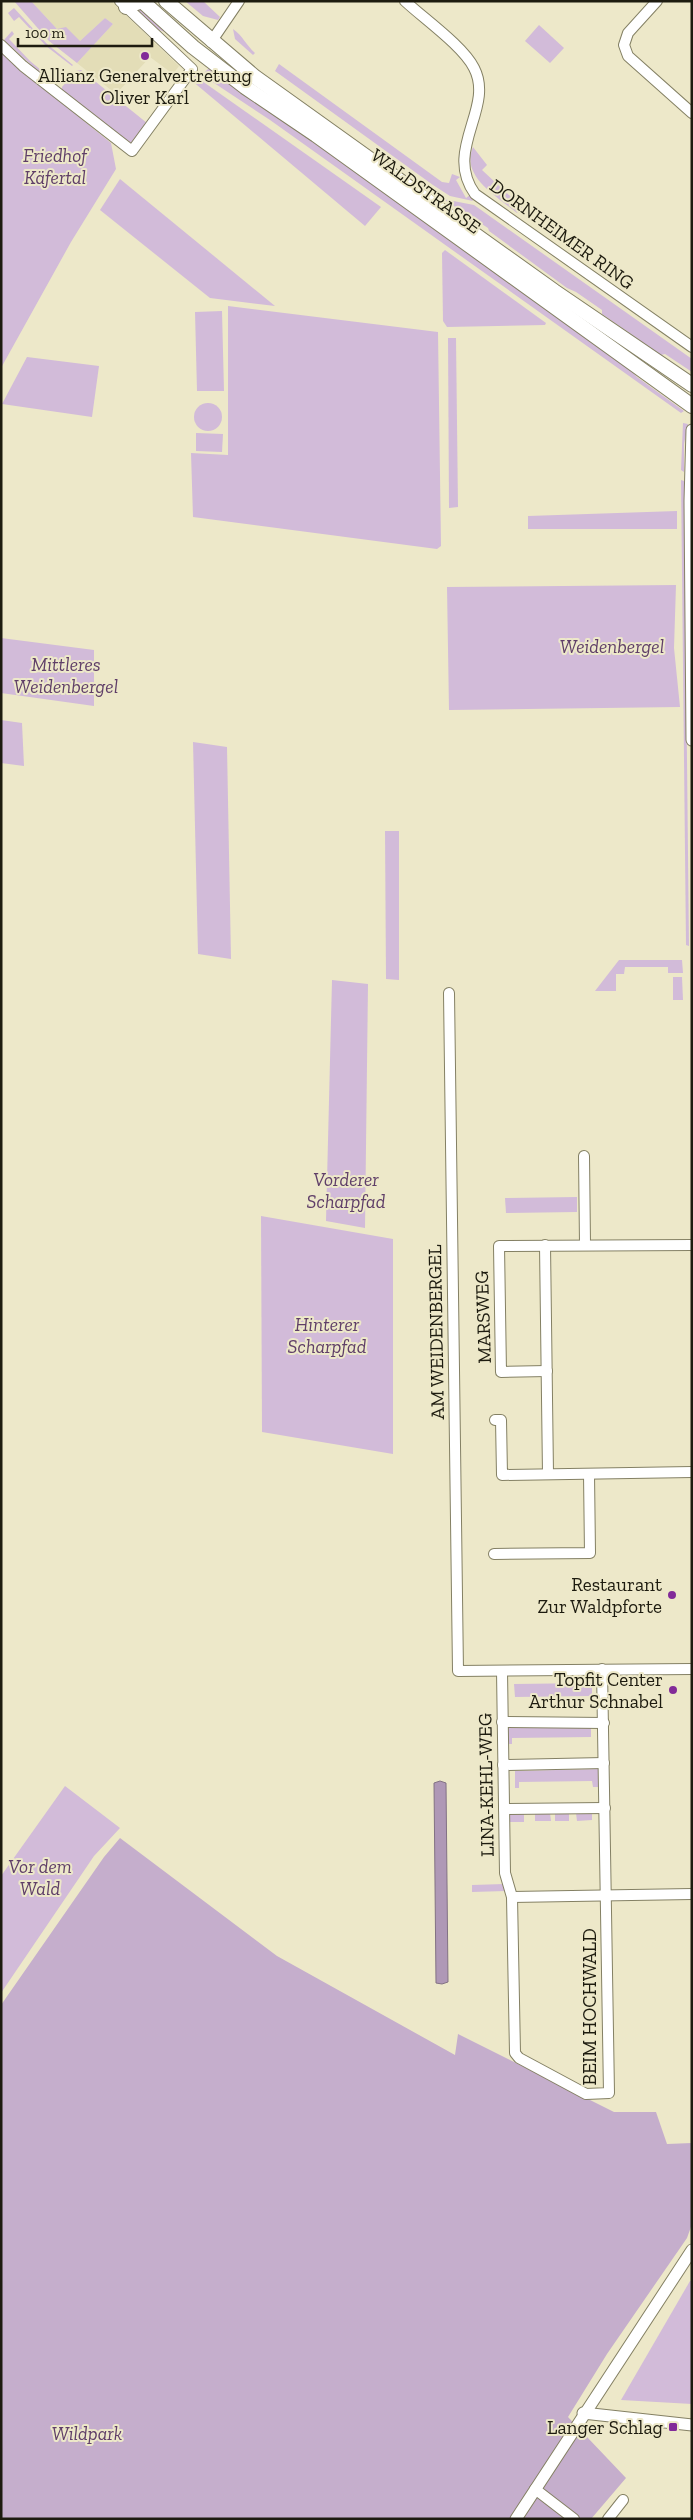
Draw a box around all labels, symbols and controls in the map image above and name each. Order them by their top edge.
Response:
scale bar [18,15,151,47]
text: 100 m [25,24,64,42]
marker: Allianz Generalvertretung Oliver Karl [139,50,151,62]
place label: Allianz Generalvertretung Oliver Karl [38,64,253,109]
street label: WALDSTRASSE [367,143,485,239]
park label: Friedhof Käfertal [23,144,89,189]
street label: DORNHEIMER RING [485,174,639,294]
park label: Weidenbergel [560,635,664,658]
park label: Mittleres Weidenbergel [14,653,118,698]
park label: Vorderer Scharpfad [307,1168,386,1213]
street label: AM WEIDENBERGEL [423,1244,449,1420]
street label: MARSWEG [470,1270,496,1364]
park label: Hinterer Scharpfad [288,1313,367,1358]
place label: Restaurant Zur Waldpforte [538,1573,662,1618]
marker: Restaurant Zur Waldpforte [666,1589,678,1601]
place label: Topfit Center Arthur Schnabel [529,1668,663,1713]
marker: Topfit Center Arthur Schnabel [667,1684,679,1696]
street label: LINA-KEHL-WEG [473,1713,499,1857]
park label: Vor dem Wald [8,1855,72,1900]
street label: BEIM HOCHWALD [578,1928,601,2086]
place label: Langer Schlag [547,2416,664,2439]
marker: Langer Schlag [667,2421,679,2433]
park label: Wildpark [52,2422,122,2445]

